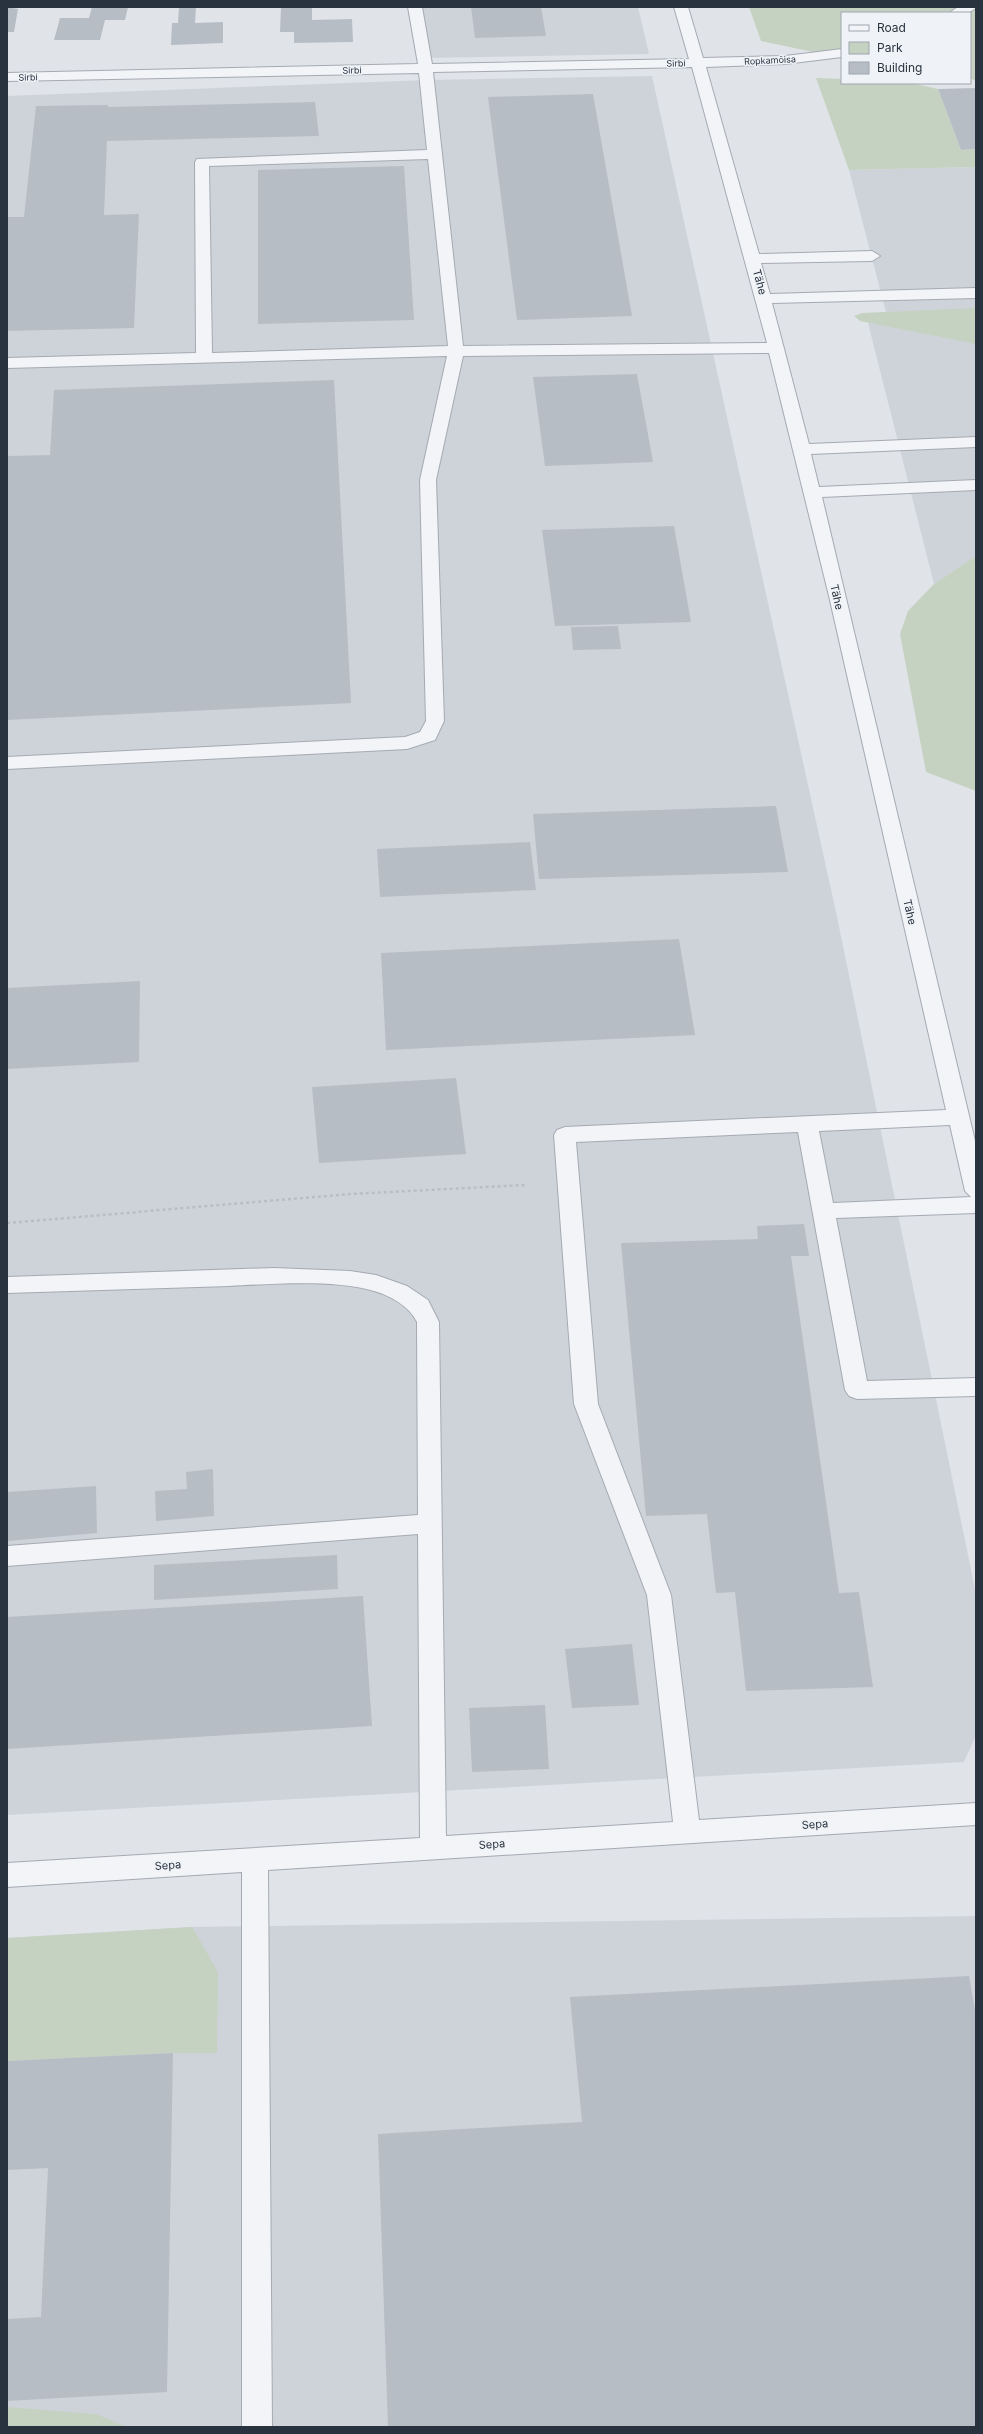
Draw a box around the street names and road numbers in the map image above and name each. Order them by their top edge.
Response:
street label: Ropkamõisa [744,53,796,67]
street label: Sirbi [666,57,686,69]
street label: Sirbi [342,64,362,76]
street label: Sirbi [18,71,38,83]
street label: Tähe [750,268,770,296]
street label: Tähe [827,583,847,611]
street label: Tähe [900,898,920,926]
street label: Sepa [801,1816,829,1832]
street label: Sepa [478,1836,506,1852]
street label: Sepa [154,1857,182,1873]

